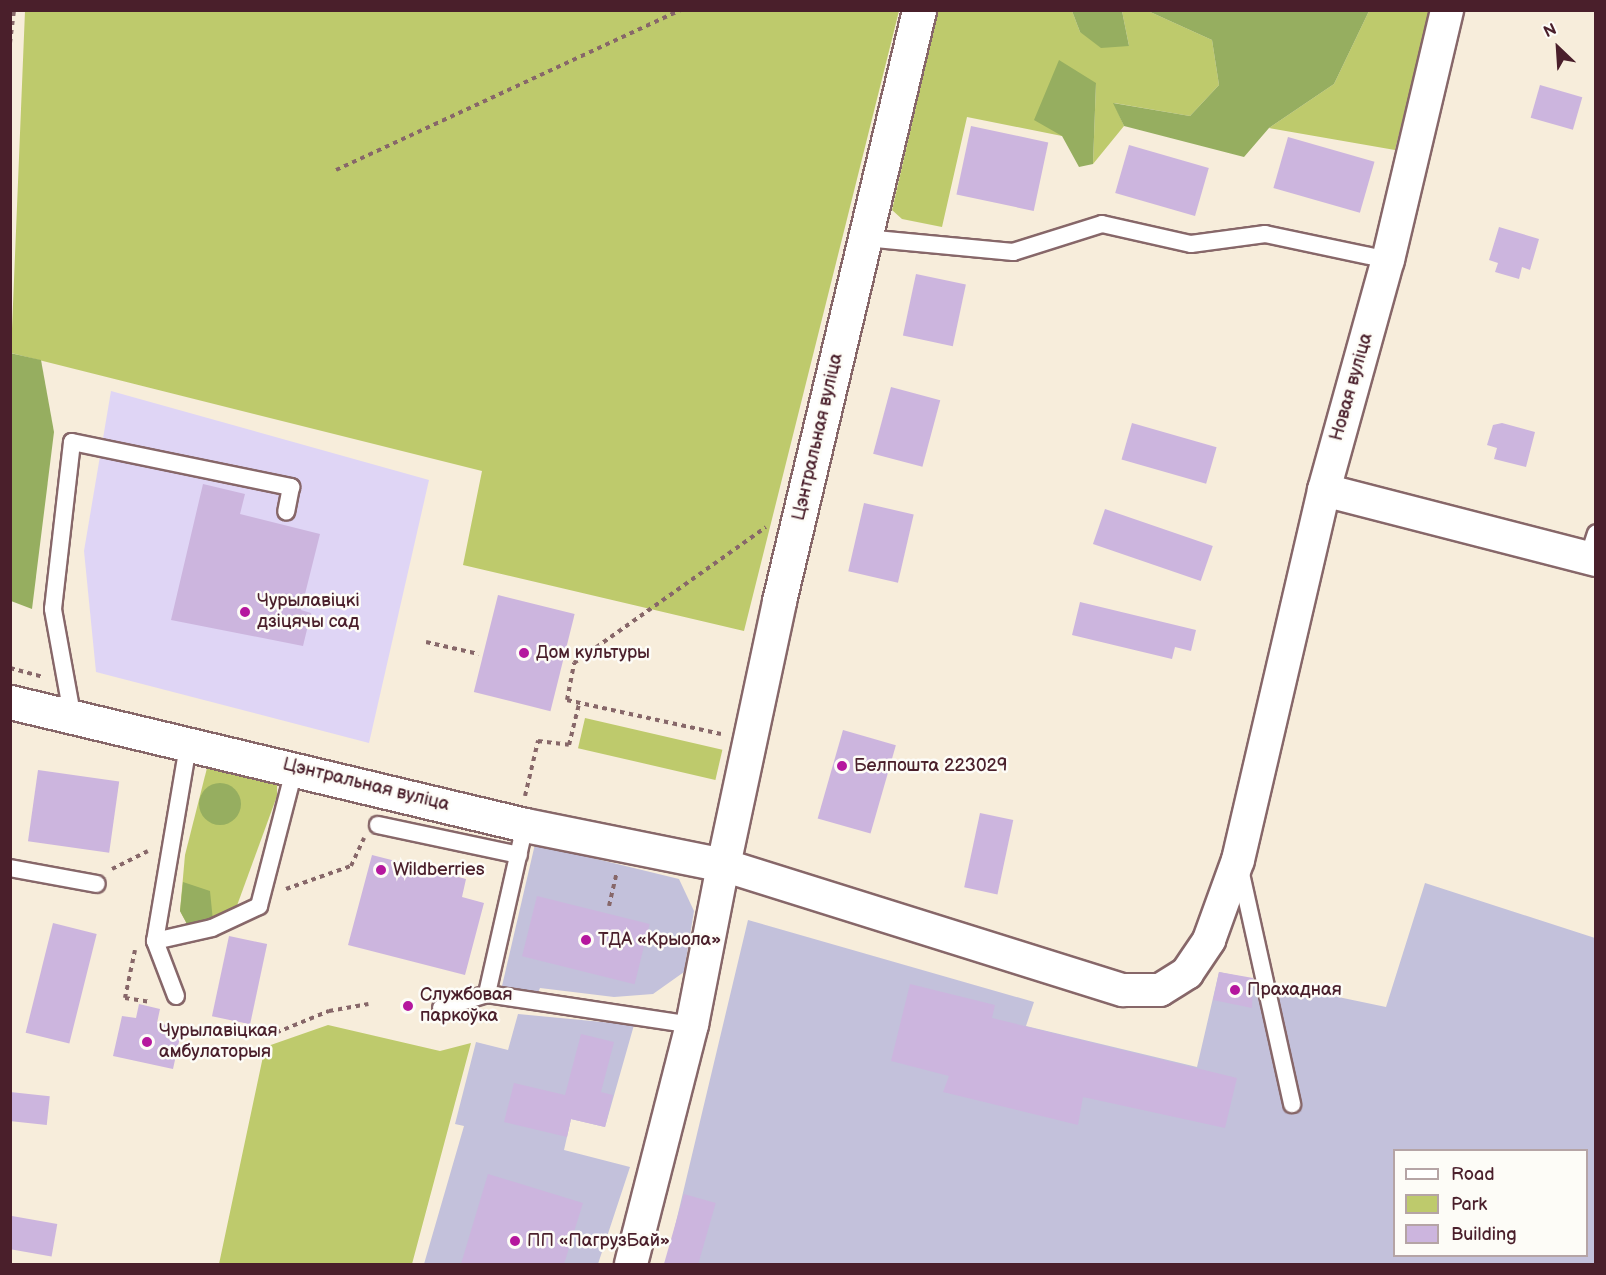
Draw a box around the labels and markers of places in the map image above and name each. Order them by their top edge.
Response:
place label: Чурылавіцкі дзіцячы сад [257,591,360,634]
marker: Чурылавіцкі дзіцячы сад [238,605,252,619]
place label: Дом культуры [536,642,650,664]
marker: Дом культуры [517,646,531,660]
place label: Белпошта 223029 [854,755,1007,777]
marker: Белпошта 223029 [835,759,849,773]
place label: Wildberries [393,859,485,881]
marker: Wildberries [374,863,388,877]
place label: ТДА «Крыола» [598,929,721,951]
marker: ТДА «Крыола» [579,933,593,947]
place label: Прахадная [1247,979,1342,1001]
marker: Прахадная [1228,983,1242,997]
place label: Службовая паркоўка [420,985,513,1028]
marker: Службовая паркоўка [401,999,415,1013]
place label: Чурылавіцкая амбулаторыя [159,1021,278,1064]
marker: Чурылавіцкая амбулаторыя [140,1035,154,1049]
place label: ПП «ПагрузБай» [527,1230,670,1252]
marker: ПП «ПагрузБай» [508,1234,522,1248]

